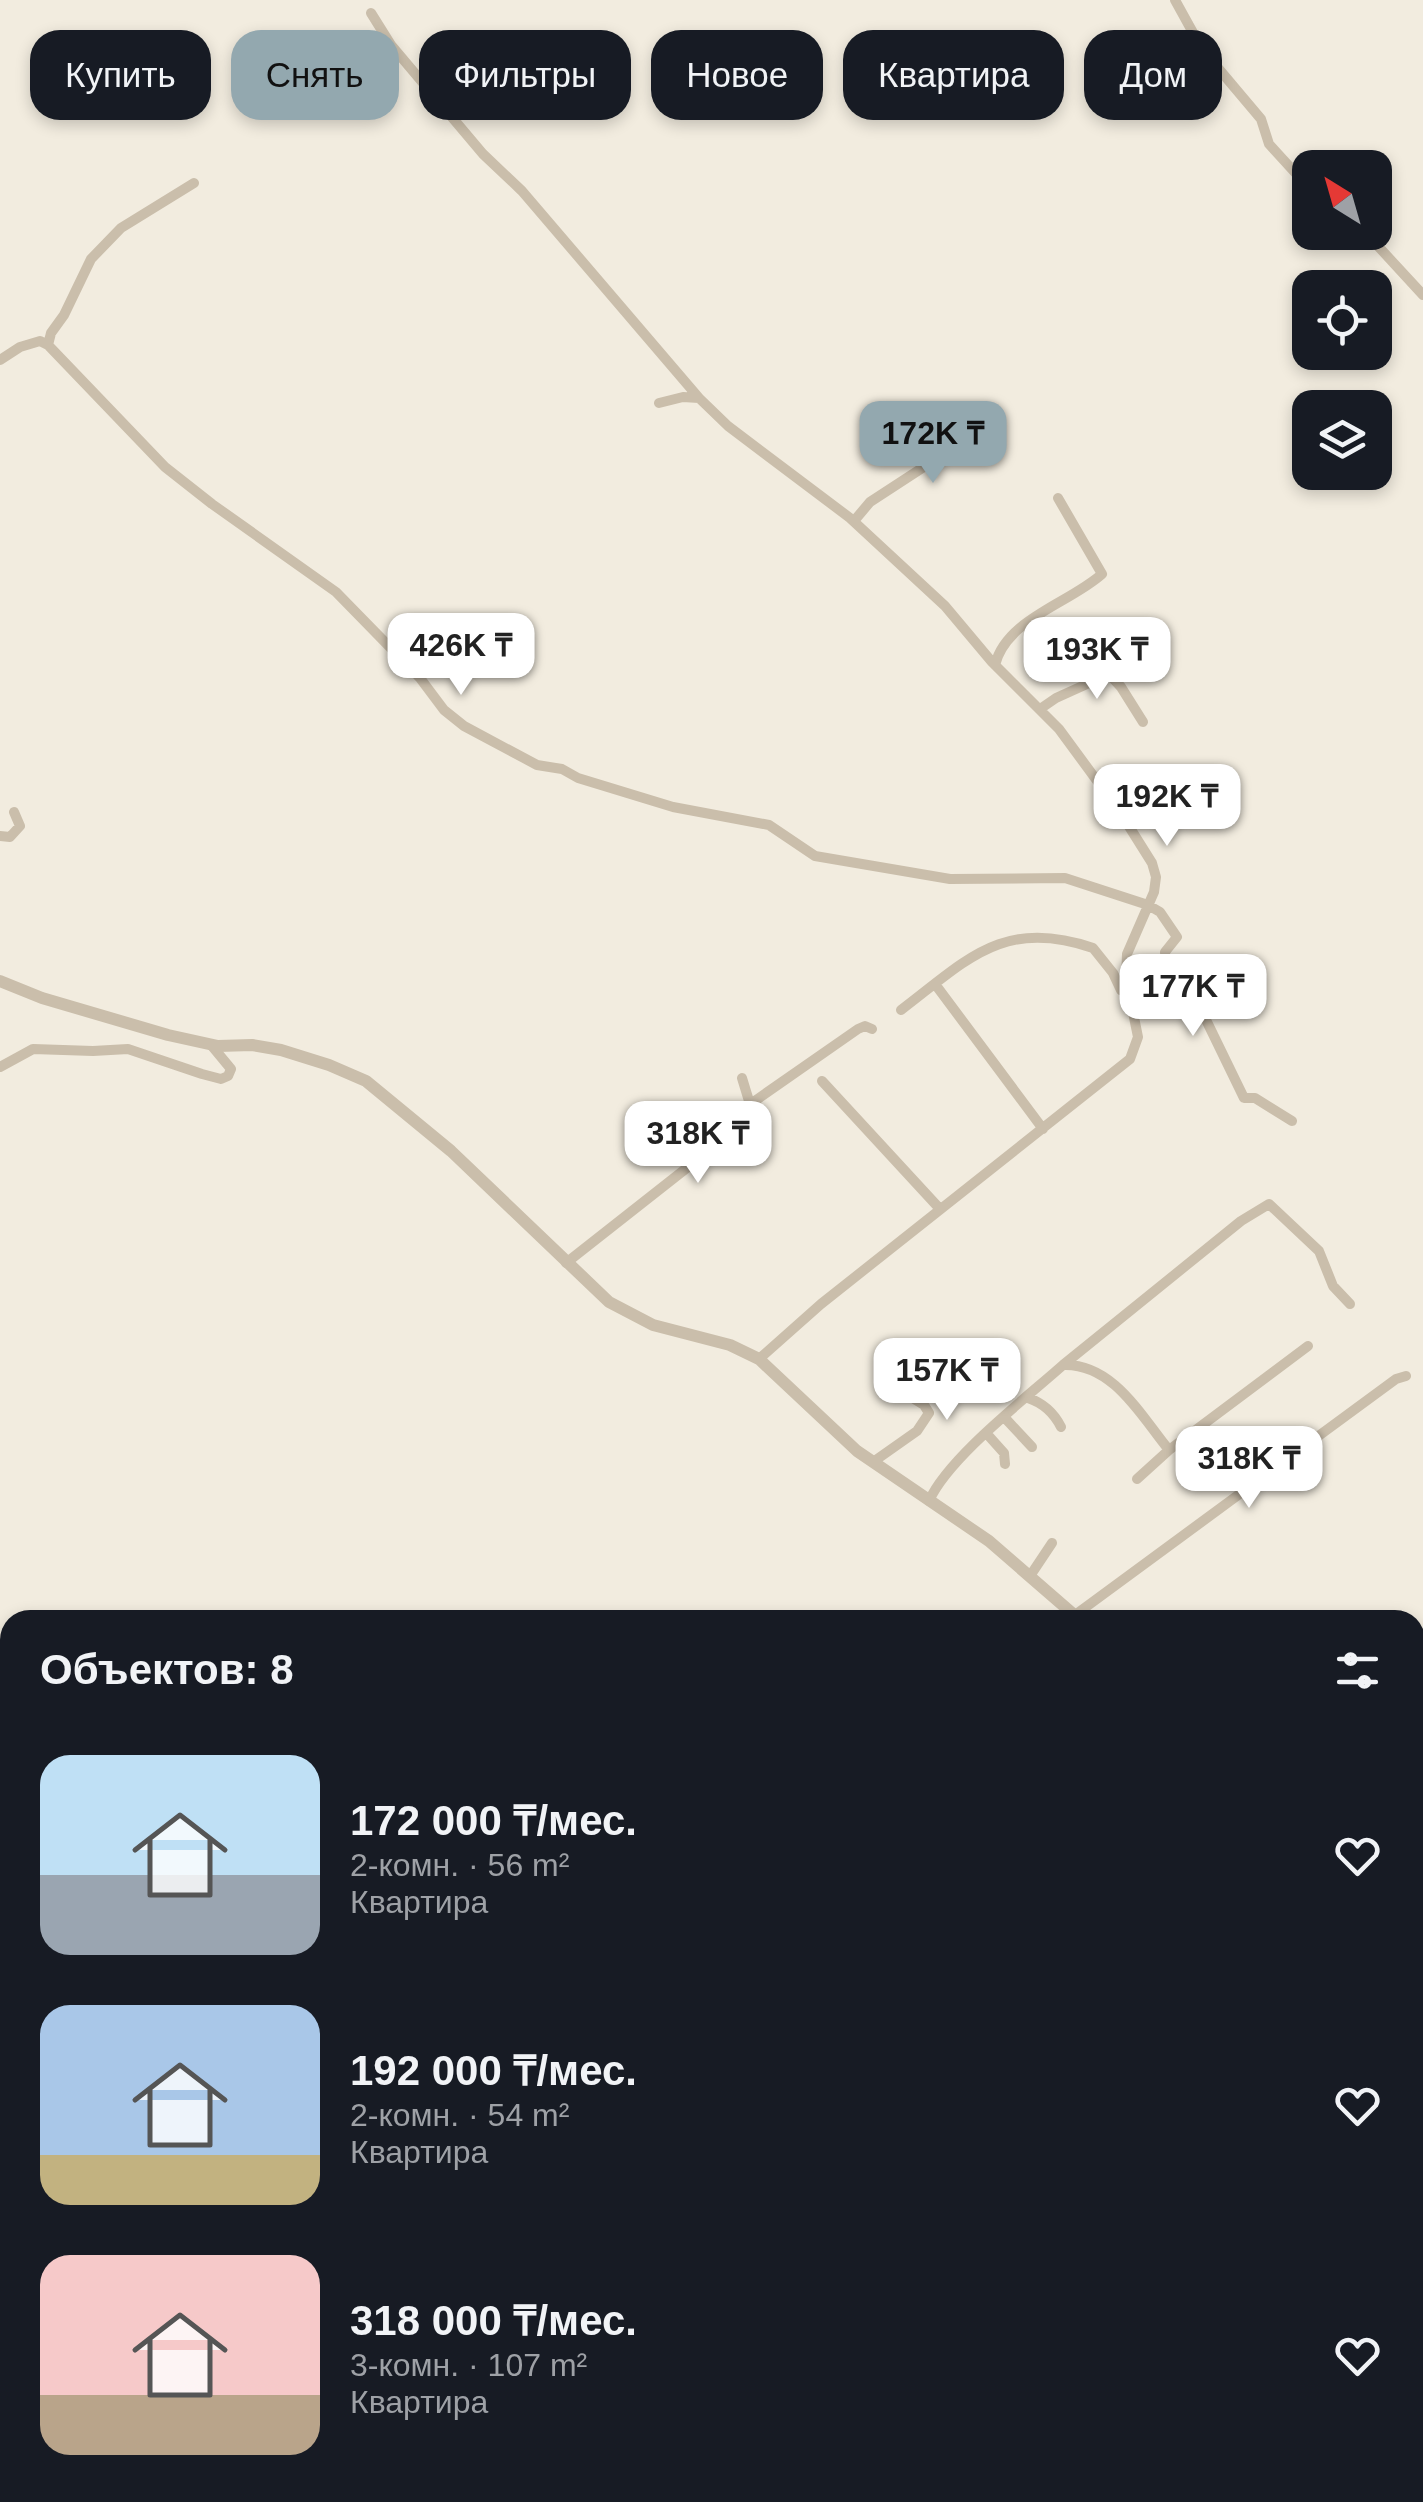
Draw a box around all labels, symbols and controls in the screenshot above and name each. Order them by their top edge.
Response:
chip: Купить [30,30,211,120]
chip: Снять [231,30,399,120]
chip: Фильтры [419,30,631,120]
chip: Новое [651,30,823,120]
chip: Квартира [843,30,1064,120]
chip: Дом [1084,30,1222,120]
north arrow [1292,150,1392,250]
map controls [1292,150,1392,490]
button: locate [1292,270,1392,370]
button: layers [1292,390,1392,490]
pin: 172K ₸ [852,401,1014,486]
text: 172K ₸ [882,415,984,451]
pin: 426K ₸ [380,613,542,698]
pin: 193K ₸ [1016,617,1178,702]
text: 426K ₸ [410,627,512,663]
text: 193K ₸ [1046,631,1148,667]
pin: 192K ₸ [1086,764,1248,849]
text: 192K ₸ [1116,778,1218,814]
pin: 177K ₸ [1112,954,1274,1039]
text: 177K ₸ [1142,968,1244,1004]
pin: 318K ₸ [617,1101,779,1186]
text: 318K ₸ [647,1115,749,1151]
pin: 157K ₸ [866,1338,1028,1423]
text: 157K ₸ [896,1352,998,1388]
pin: 318K ₸ [1168,1426,1330,1511]
text: 318K ₸ [1198,1440,1300,1476]
icon: filters [1330,1643,1385,1698]
text: Объектов: 8 [40,1646,294,1693]
icon: home [120,1795,240,1915]
text: 172 000 ₸/мес. [350,1797,637,1844]
icon: heart [1330,1828,1385,1883]
text: 2-комн. · 56 m² [350,1847,569,1883]
text: Квартира [350,1884,488,1920]
icon: home [120,2045,240,2165]
text: 192 000 ₸/мес. [350,2047,637,2094]
icon: heart [1330,2078,1385,2133]
text: 2-комн. · 54 m² [350,2097,569,2133]
text: Квартира [350,2134,488,2170]
icon: home [120,2295,240,2415]
text: 318 000 ₸/мес. [350,2297,637,2344]
icon: heart [1330,2328,1385,2383]
text: 3-комн. · 107 m² [350,2347,587,2383]
text: Квартира [350,2384,488,2420]

